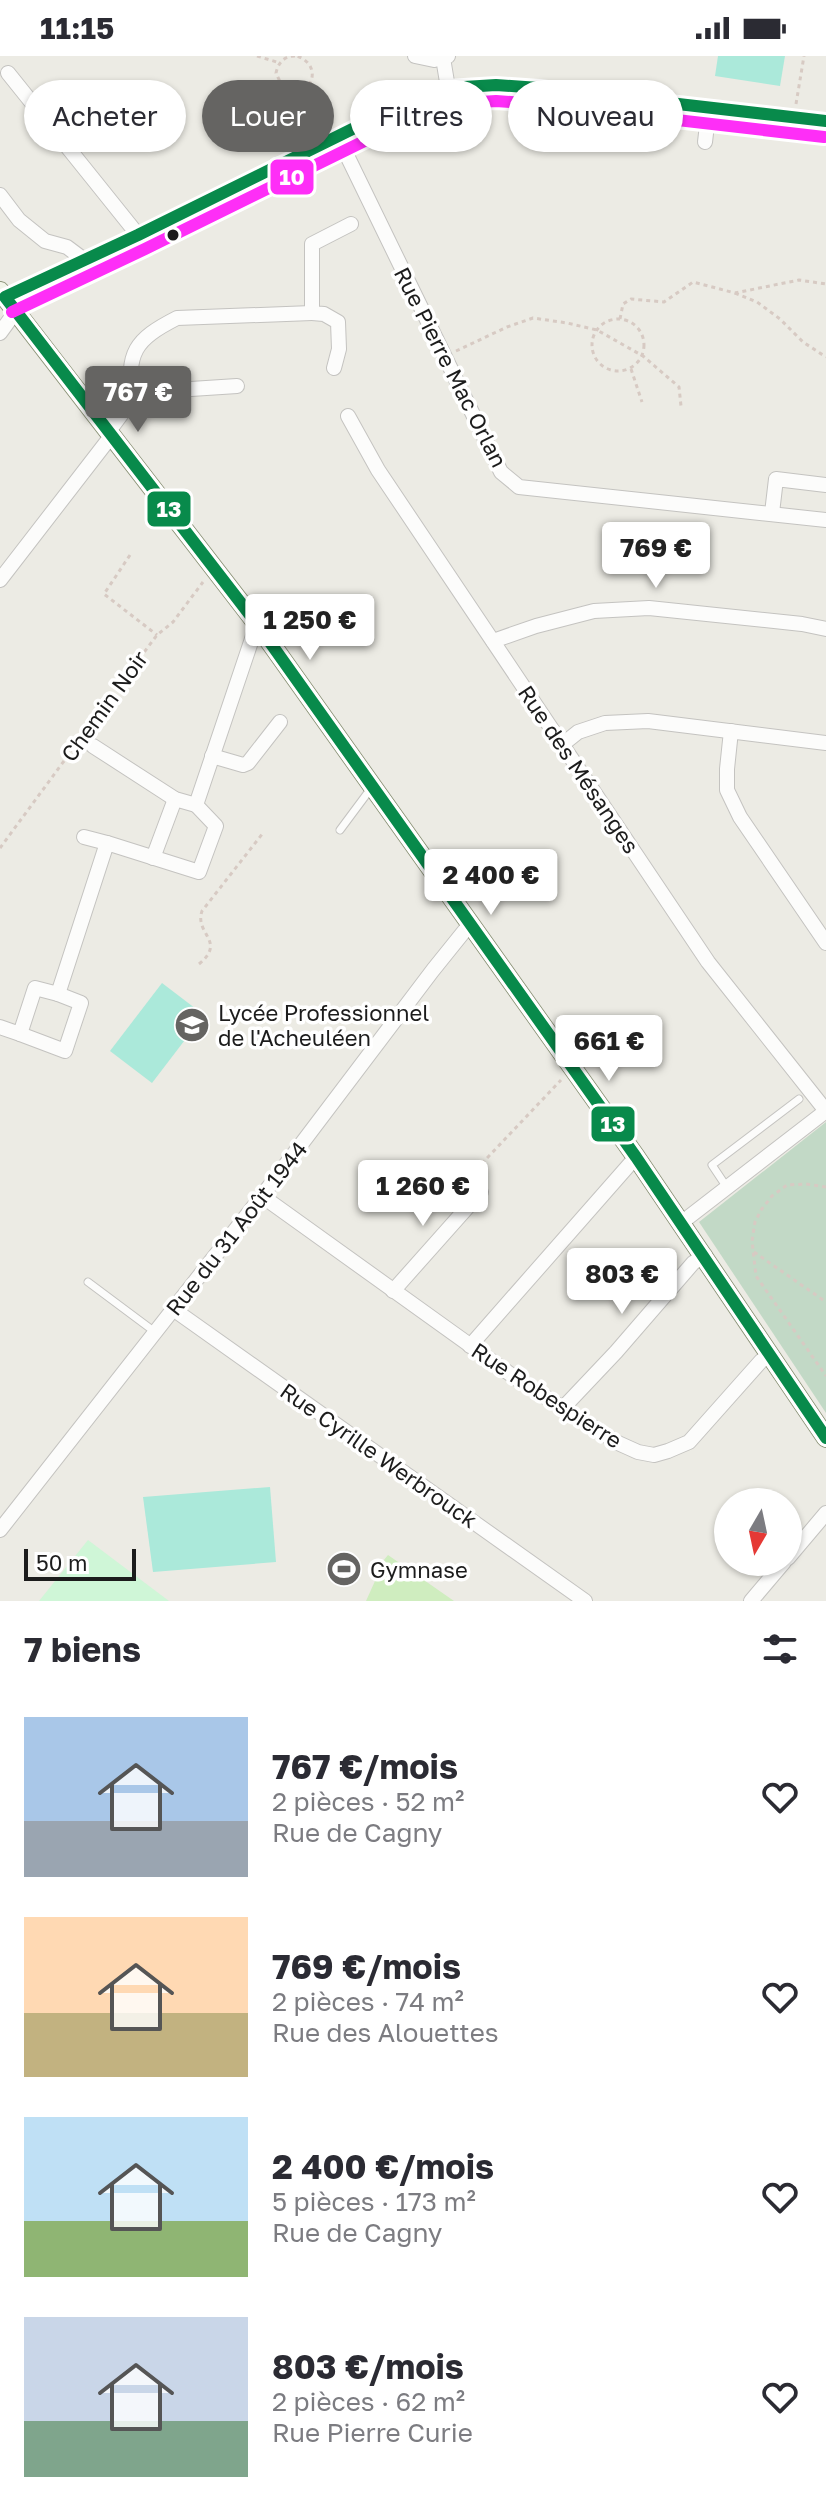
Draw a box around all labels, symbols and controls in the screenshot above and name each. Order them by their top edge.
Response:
text: 11:15 [40,10,114,46]
chip: Acheter [24,80,186,152]
chip: Louer [202,80,334,152]
chip: Filtres [350,80,492,152]
chip: Nouveau [508,80,683,152]
line badge: 10 [269,158,315,196]
text: 10 [279,163,305,190]
unlabelled marker [165,227,181,243]
street label: Rue Pierre Mac Orlan [389,262,513,472]
pin: 767 € [82,366,194,434]
text: 767 € [103,376,173,407]
line badge: 13 [146,490,192,528]
text: 13 [157,495,181,522]
pin: 769 € [600,522,712,590]
text: 769 € [620,532,692,563]
pin: 1 250 € [236,594,384,662]
text: 1 250 € [263,604,357,635]
street label: Chemin Noir [55,645,153,767]
street label: Rue des Mésanges [513,680,645,858]
pin: 2 400 € [417,849,565,917]
text: 2 400 € [442,859,540,890]
place label: Lycée Professionnel de l'Acheuléen [218,999,429,1051]
school or university icon: Lycée Professionnel de l'Acheuléen [173,1006,211,1044]
pin: 661 € [553,1015,665,1083]
text: 661 € [573,1025,645,1056]
line badge: 13 [590,1105,636,1143]
text: 13 [601,1110,625,1137]
street label: Rue du 31 Août 1944 [160,1136,312,1320]
pin: 1 260 € [349,1160,497,1228]
text: 1 260 € [376,1170,470,1201]
pin: 803 € [566,1248,678,1316]
text: 803 € [585,1258,659,1289]
street label: Rue Robespierre [467,1336,627,1454]
street label: Rue Cyrille Werbrouck [275,1377,483,1533]
north arrow [714,1488,802,1576]
map controls [714,1488,802,1576]
scale bar [24,1545,136,1581]
text: 50 m [36,1549,87,1576]
sports icon: Gymnase [325,1550,363,1588]
place label: Gymnase [370,1556,468,1583]
icon: filters [758,1627,802,1671]
text: 7 biens [24,1629,141,1669]
text: 767 €/mois [272,1746,458,1786]
icon: home [88,1749,184,1845]
icon: heart [758,1775,802,1819]
text: 2 pièces · 52 m² [272,1786,464,1817]
text: Rue de Cagny [272,1817,442,1848]
text: 769 €/mois [272,1946,461,1986]
icon: home [88,1949,184,2045]
icon: heart [758,1975,802,2019]
text: 2 pièces · 74 m² [272,1986,464,2017]
text: Rue des Alouettes [272,2017,499,2048]
text: 2 400 €/mois [272,2146,494,2186]
icon: home [88,2149,184,2245]
icon: heart [758,2175,802,2219]
text: 5 pièces · 173 m² [272,2186,476,2217]
text: Rue de Cagny [272,2217,442,2248]
text: 803 €/mois [272,2346,464,2386]
icon: home [88,2349,184,2445]
icon: heart [758,2375,802,2419]
text: 2 pièces · 62 m² [272,2386,465,2417]
text: Rue Pierre Curie [272,2417,473,2448]

